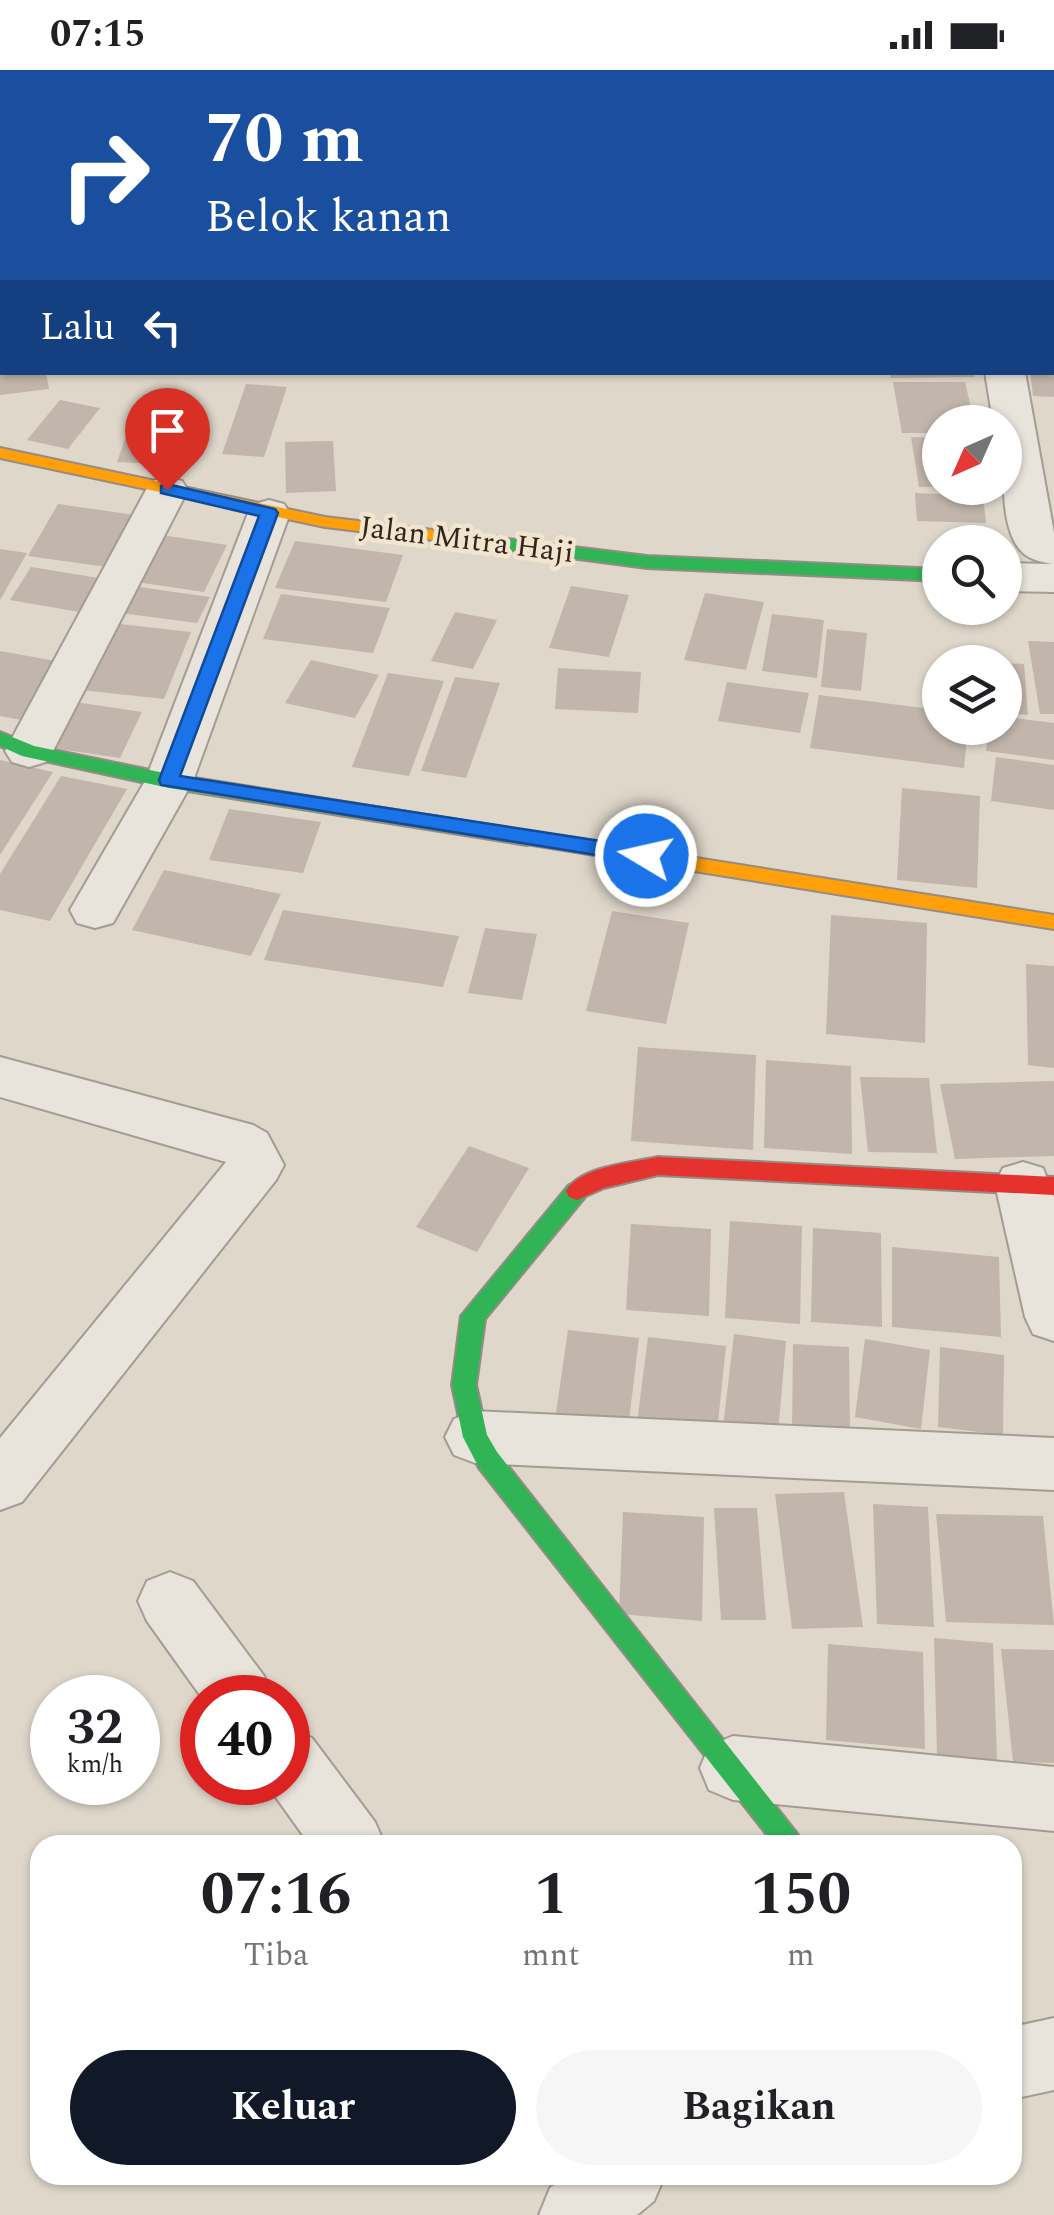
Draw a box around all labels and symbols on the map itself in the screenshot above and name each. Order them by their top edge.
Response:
pin [125,388,210,491]
north arrow [922,405,1022,505]
street label: Jalan Mitra Haji [357,504,576,576]
position arrow [594,804,698,908]
speed limit sign: 40 [180,1675,310,1805]

